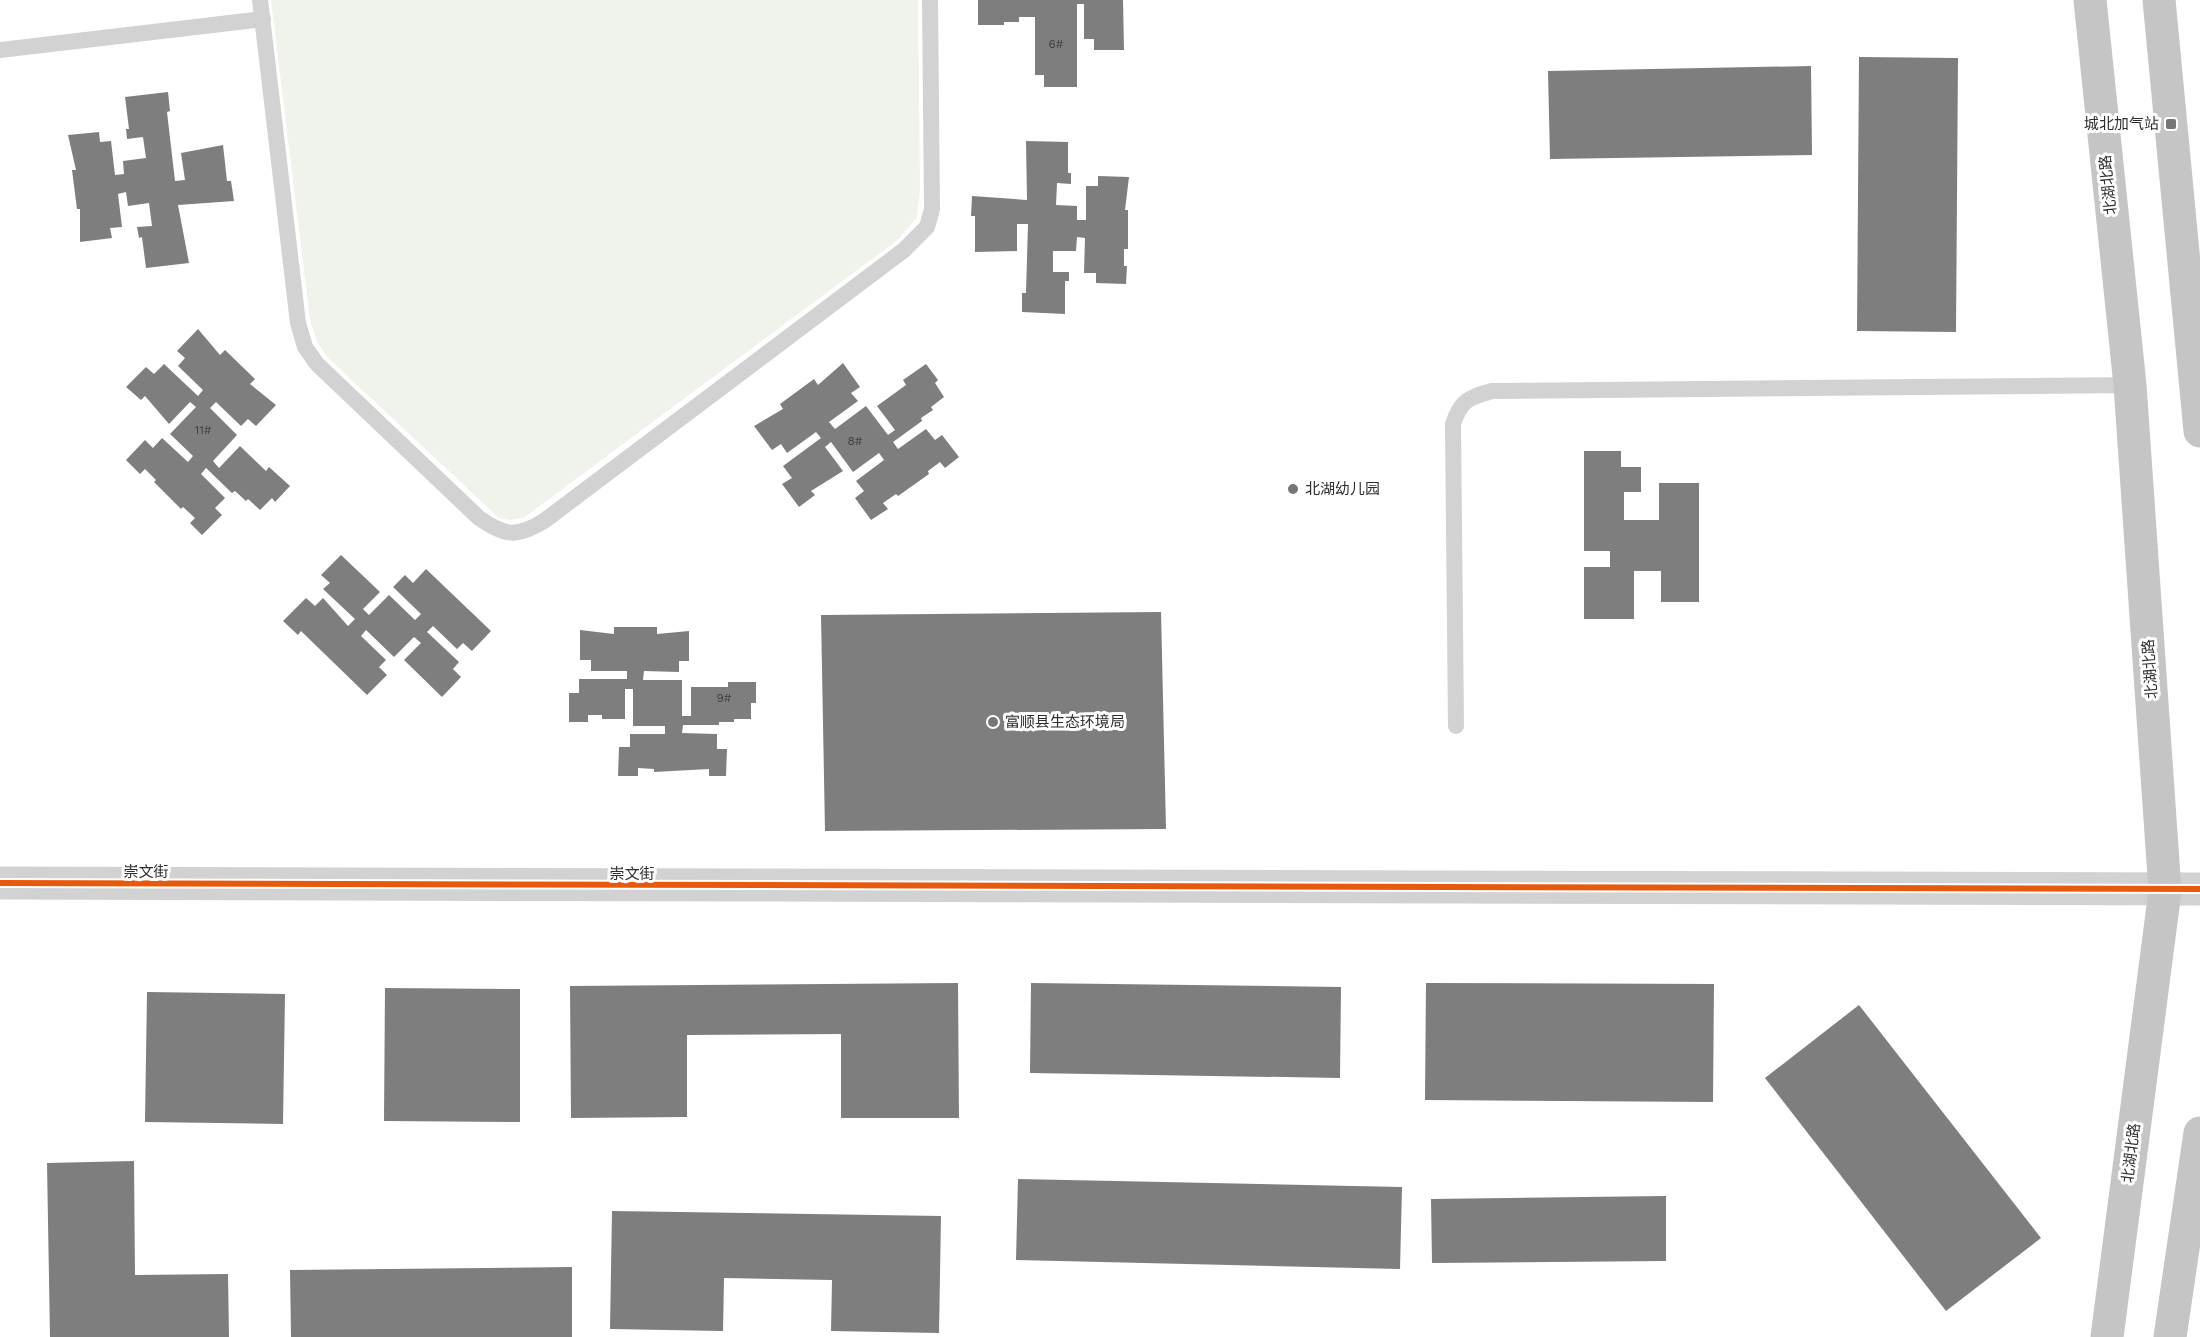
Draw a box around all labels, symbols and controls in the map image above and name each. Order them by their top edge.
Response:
house number: 6# [1049,37,1064,51]
place label: 城北加气站 [2084,115,2159,133]
marker: 城北加气站 [2164,117,2178,131]
street label: 北湖北路 [2096,154,2120,216]
house number: 11# [194,423,212,437]
house number: 8# [847,434,863,448]
place label: 北湖幼儿园 [1305,480,1380,498]
marker: 北湖幼儿园 [1286,482,1300,496]
street label: 北湖北路 [2139,638,2161,700]
house number: 9# [716,691,732,705]
place label: 富顺县生态环境局 [1005,713,1125,731]
marker: 富顺县生态环境局 [986,715,1000,729]
street label: 崇文街 [123,863,169,881]
street label: 崇文街 [609,865,655,883]
street label: 北湖北路 [2118,1122,2144,1184]

